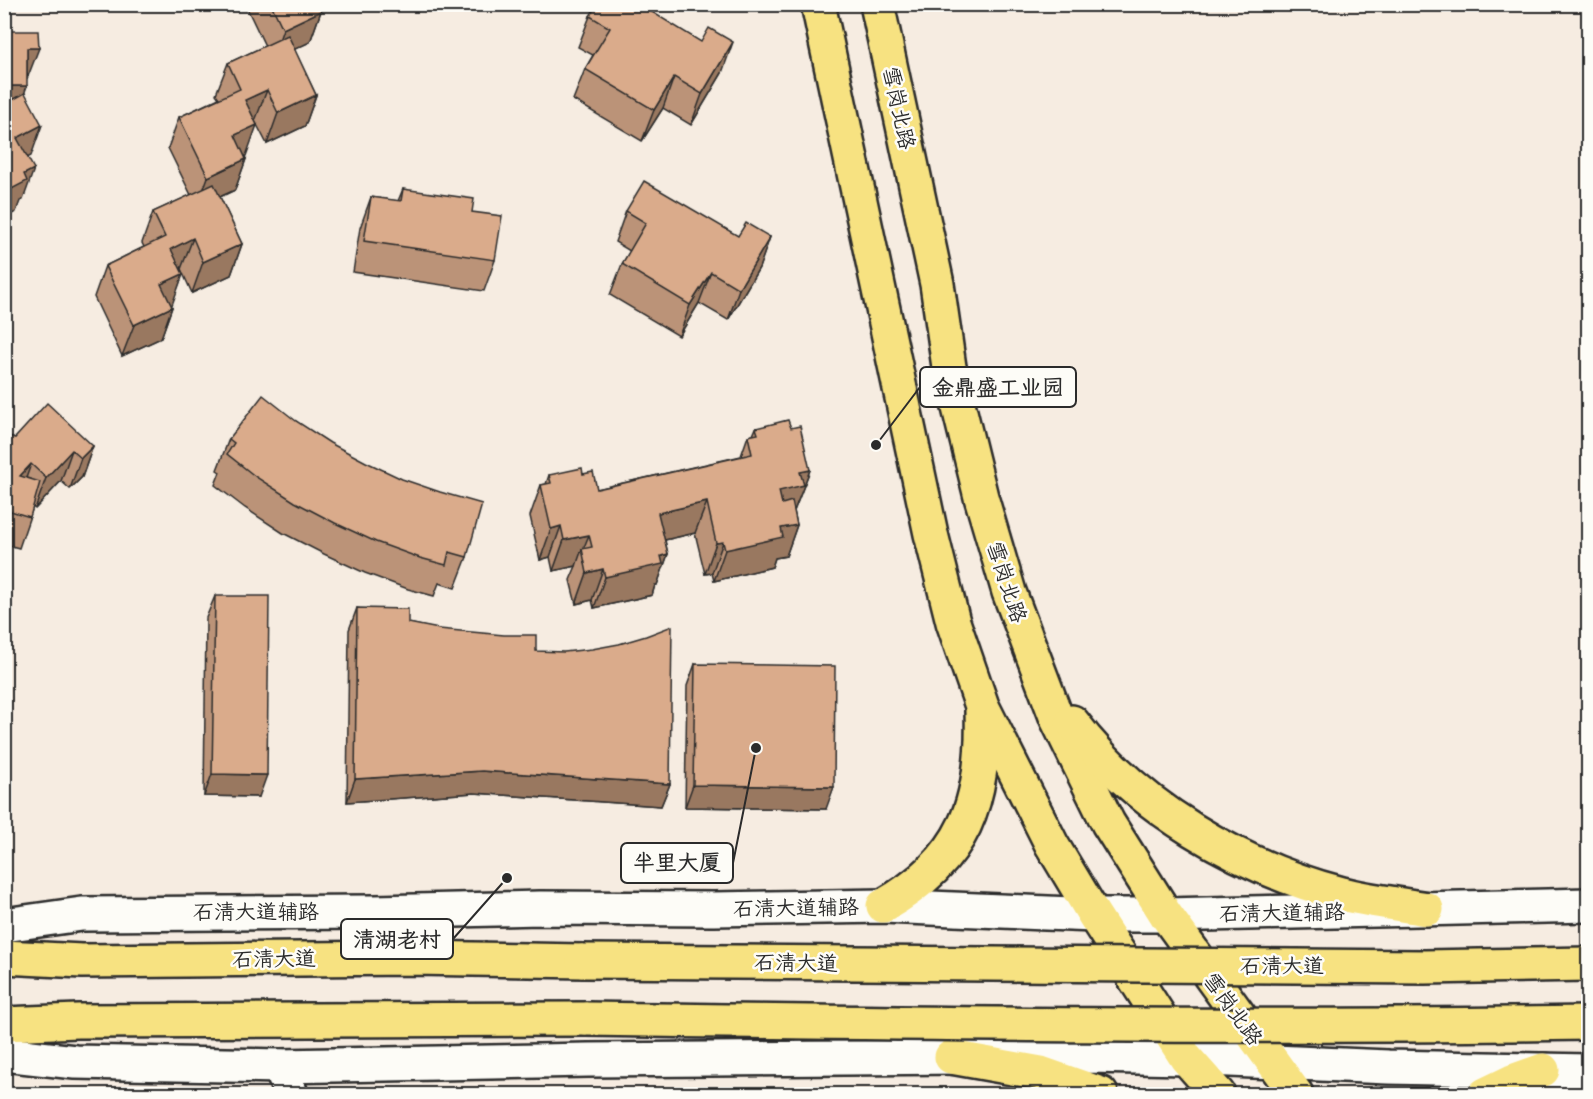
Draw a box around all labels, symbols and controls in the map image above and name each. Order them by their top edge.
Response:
street label: 雪岗北路 [874,64,920,153]
callout: 金鼎盛工业园 [920,367,1076,407]
text: 金鼎盛工业园 [932,374,1064,406]
street label: 雪岗北路 [978,538,1032,627]
callout: 半里大厦 [621,843,733,883]
text: 半里大厦 [633,849,721,881]
street label: 石清大道辅路 [733,894,859,926]
street label: 石清大道辅路 [193,899,319,929]
street label: 石清大道辅路 [1219,899,1345,931]
callout: 清湖老村 [341,919,453,959]
text: 清湖老村 [353,926,441,958]
street label: 石清大道 [232,945,316,977]
street label: 石清大道 [754,949,838,981]
street label: 石清大道 [1240,953,1324,983]
street label: 雪岗北路 [1195,967,1268,1053]

